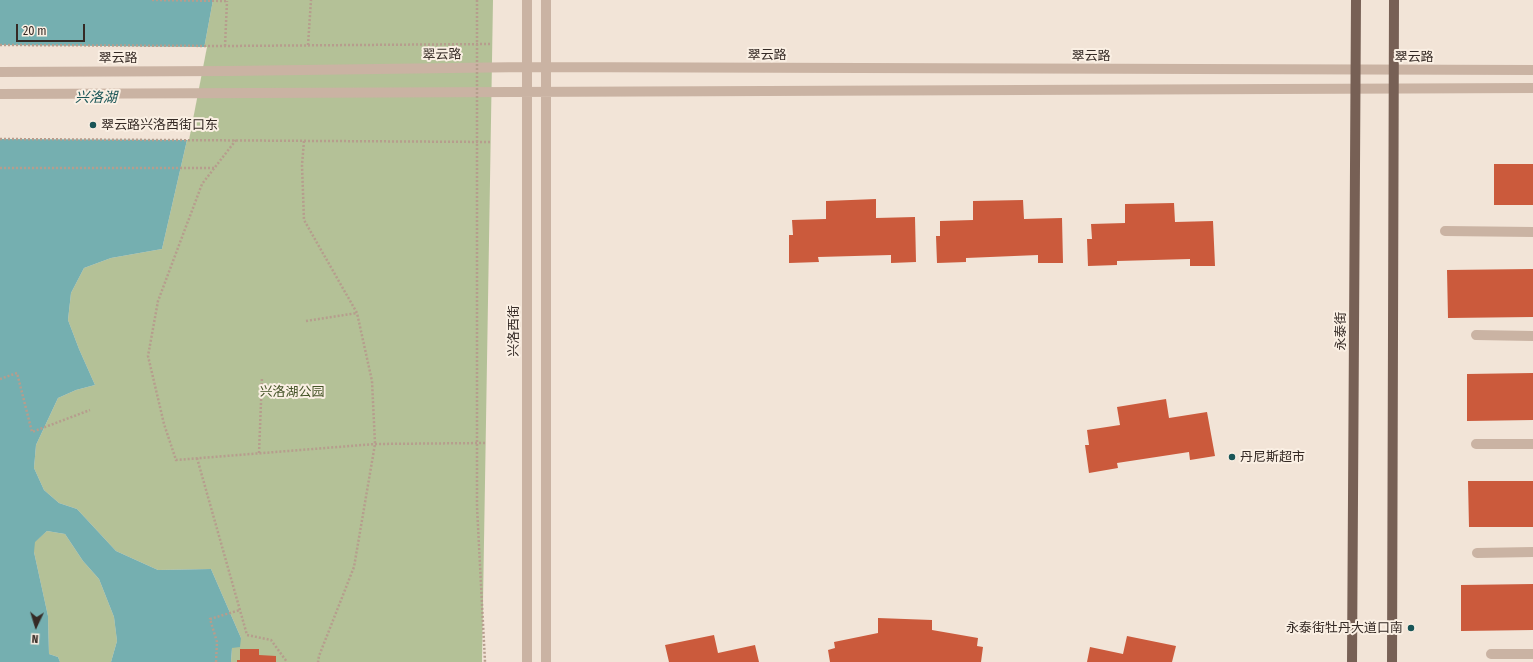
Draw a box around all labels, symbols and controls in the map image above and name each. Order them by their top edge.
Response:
scale bar [18,16,87,42]
text: 20 m [23,24,47,38]
street label: 翠云路 [422,47,462,63]
street label: 翠云路 [748,47,786,63]
street label: 翠云路 [1072,48,1110,64]
street label: 翠云路 [1395,49,1433,65]
street label: 翠云路 [99,50,137,66]
water label: 兴洛湖 [75,90,117,106]
place label: 翠云路兴洛西街口东 [101,117,218,133]
marker: 翠云路兴洛西街口东 [88,120,98,130]
street label: 兴洛西街 [506,305,522,357]
street label: 永泰街 [1333,312,1349,350]
park label: 兴洛湖公园 [260,384,324,400]
place label: 丹尼斯超市 [1240,449,1305,465]
marker: 丹尼斯超市 [1227,452,1237,462]
north arrow [16,606,56,646]
place label: 永泰街牡丹大道口南 [1286,620,1403,636]
marker: 永泰街牡丹大道口南 [1406,623,1416,633]
text: N [31,632,39,645]

